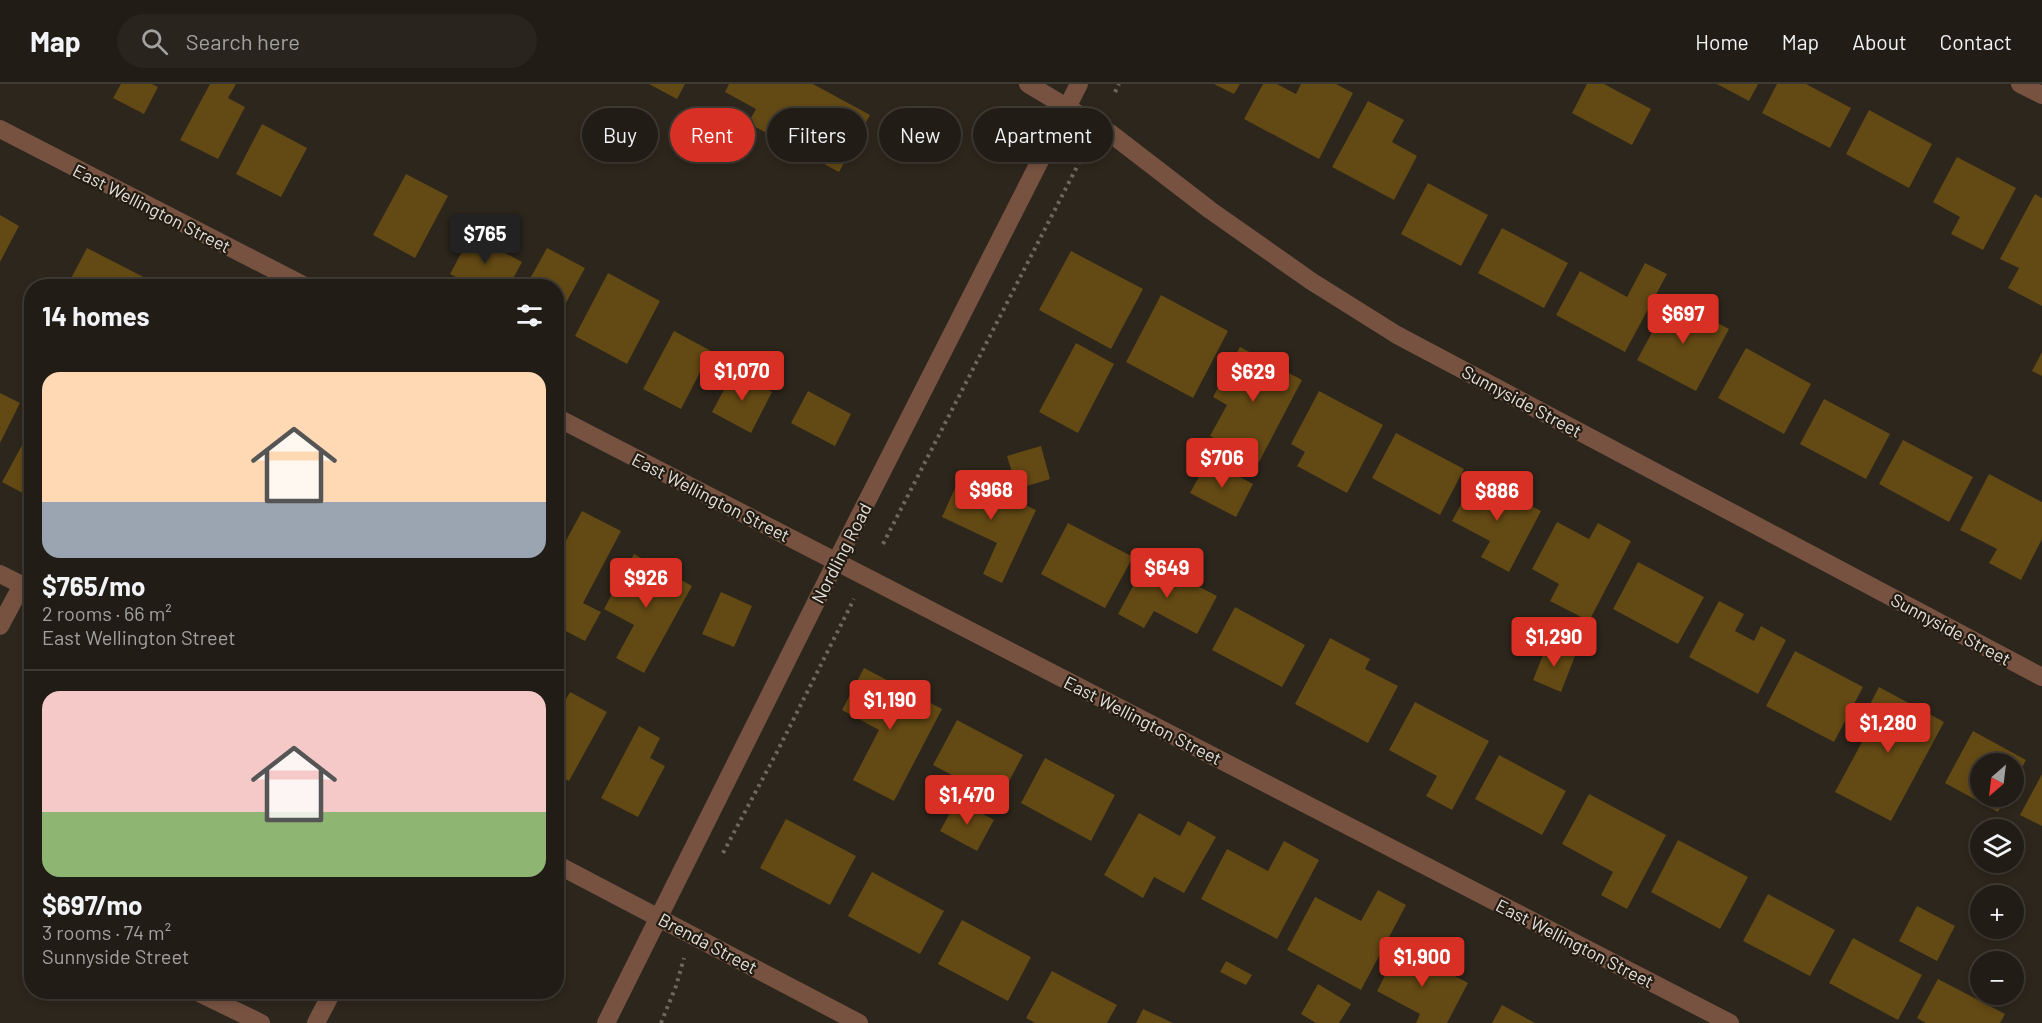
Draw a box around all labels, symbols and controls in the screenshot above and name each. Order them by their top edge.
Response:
search box [117,14,537,68]
text: Map [30,24,81,58]
icon: search [138,25,171,58]
text: Search here [186,28,300,54]
text: Home [1695,29,1749,54]
text: Map [1782,29,1819,54]
text: About [1852,29,1907,54]
text: Contact [1940,29,2012,54]
chip: Buy [582,108,658,162]
chip: Rent [670,108,755,162]
chip: Filters [767,108,867,162]
chip: New [879,108,961,162]
chip: Apartment [973,108,1113,162]
street label: East Wellington Street [69,159,235,257]
pin: $765 [449,214,521,265]
text: $765 [464,221,506,245]
pin: $697 [1647,294,1719,345]
icon: filters [513,299,546,332]
text: 14 homes [42,300,149,331]
text: $697 [1662,301,1704,325]
pin: $1,070 [693,351,791,402]
pin: $629 [1217,352,1289,403]
text: $1,070 [714,358,770,382]
text: $629 [1231,359,1275,383]
street label: Sunnyside Street [1458,360,1586,442]
icon: home [240,411,348,519]
pin: $706 [1186,438,1258,489]
text: $706 [1200,445,1244,469]
street label: East Wellington Street [628,448,794,546]
pin: $968 [955,470,1027,521]
pin: $886 [1461,471,1533,522]
text: $968 [969,477,1013,501]
text: $886 [1475,478,1519,502]
street label: Nordling Road [806,499,876,607]
pin: $649 [1131,548,1203,599]
text: $649 [1145,555,1189,579]
pin: $926 [610,558,682,609]
text: $926 [624,565,668,589]
text: $765/mo [42,570,145,601]
street label: Sunnyside Street [1887,588,2015,670]
text: 2 rooms · 66 m² [42,601,172,625]
pin: $1,290 [1505,617,1603,668]
text: $1,290 [1525,624,1583,648]
text: East Wellington Street [42,625,235,649]
street label: East Wellington Street [1060,671,1226,769]
pin: $1,190 [841,680,939,731]
text: $1,190 [864,687,916,711]
pin: $1,280 [1839,703,1937,754]
text: $1,280 [1859,710,1917,734]
icon: home [240,730,348,838]
north arrow [1970,753,2024,807]
map controls [1970,753,2024,1005]
pin: $1,470 [918,775,1016,826]
text: $1,470 [939,782,995,806]
button: layers [1970,819,2024,873]
button: + [1970,885,2024,939]
text: $697/mo [42,889,143,920]
street label: East Wellington Street [1492,894,1658,992]
street label: Brenda Street [655,908,761,978]
text: 3 rooms · 74 m² [42,920,171,944]
pin: $1,900 [1373,937,1471,988]
text: Sunnyside Street [42,944,189,968]
text: $1,900 [1393,944,1451,968]
button: − [1970,951,2024,1005]

